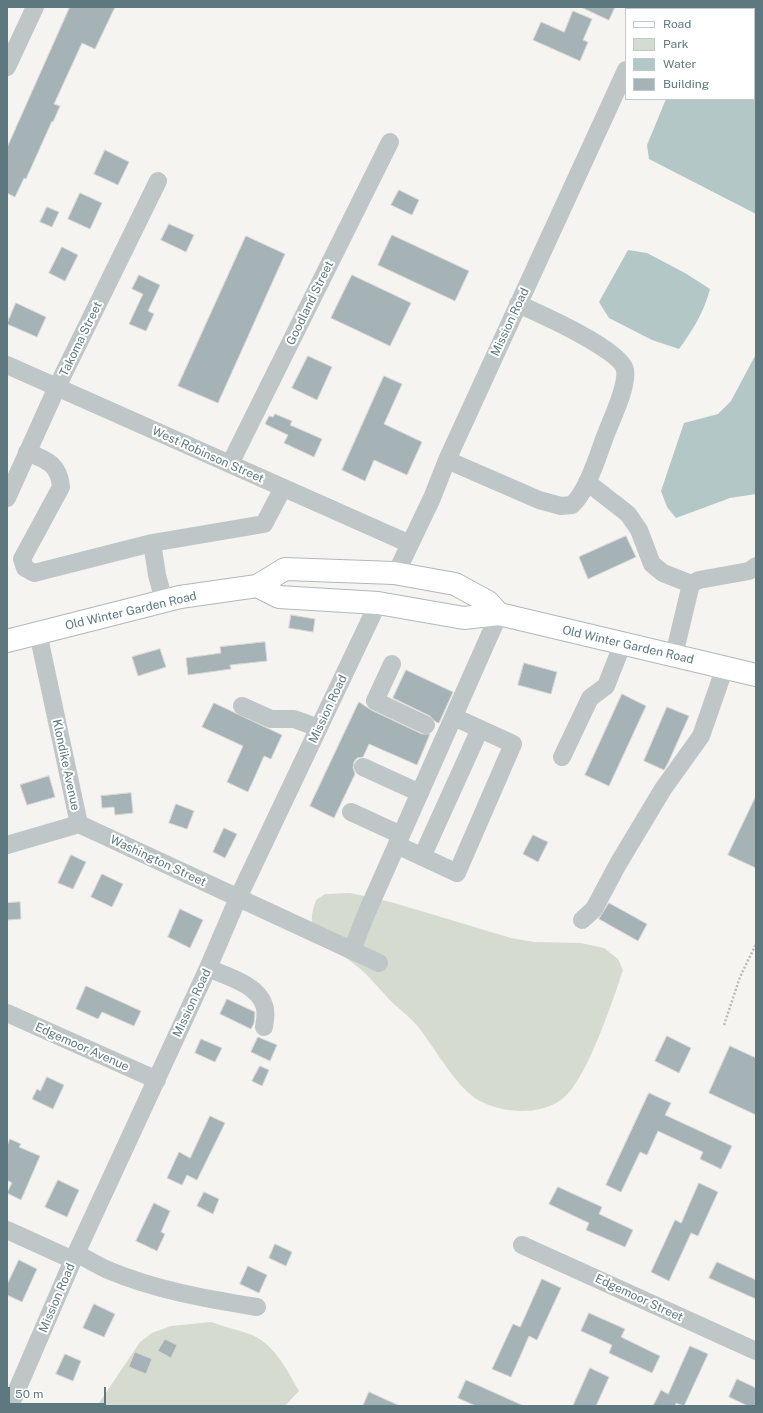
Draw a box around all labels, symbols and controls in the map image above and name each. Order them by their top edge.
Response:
legend [625,8,755,100]
text: Road [663,17,691,31]
text: Park [663,37,689,51]
text: Water [663,57,696,71]
text: Building [663,77,709,91]
street label: Goodland Street [283,259,337,347]
street label: Mission Road [488,286,532,358]
street label: Takoma Street [57,299,105,379]
street label: West Robinson Street [150,424,266,486]
street label: Old Winter Garden Road [64,589,198,633]
street label: Old Winter Garden Road [561,623,695,667]
street label: Mission Road [306,673,350,745]
street label: Klondike Avenue [49,718,83,812]
street label: Washington Street [108,832,208,890]
street label: Mission Road [170,967,214,1039]
street label: Edgemoor Avenue [33,1020,131,1074]
street label: Mission Road [36,1261,78,1335]
street label: Edgemoor Street [593,1271,685,1325]
scale bar [10,1379,108,1405]
text: 50 m [15,1387,43,1401]

